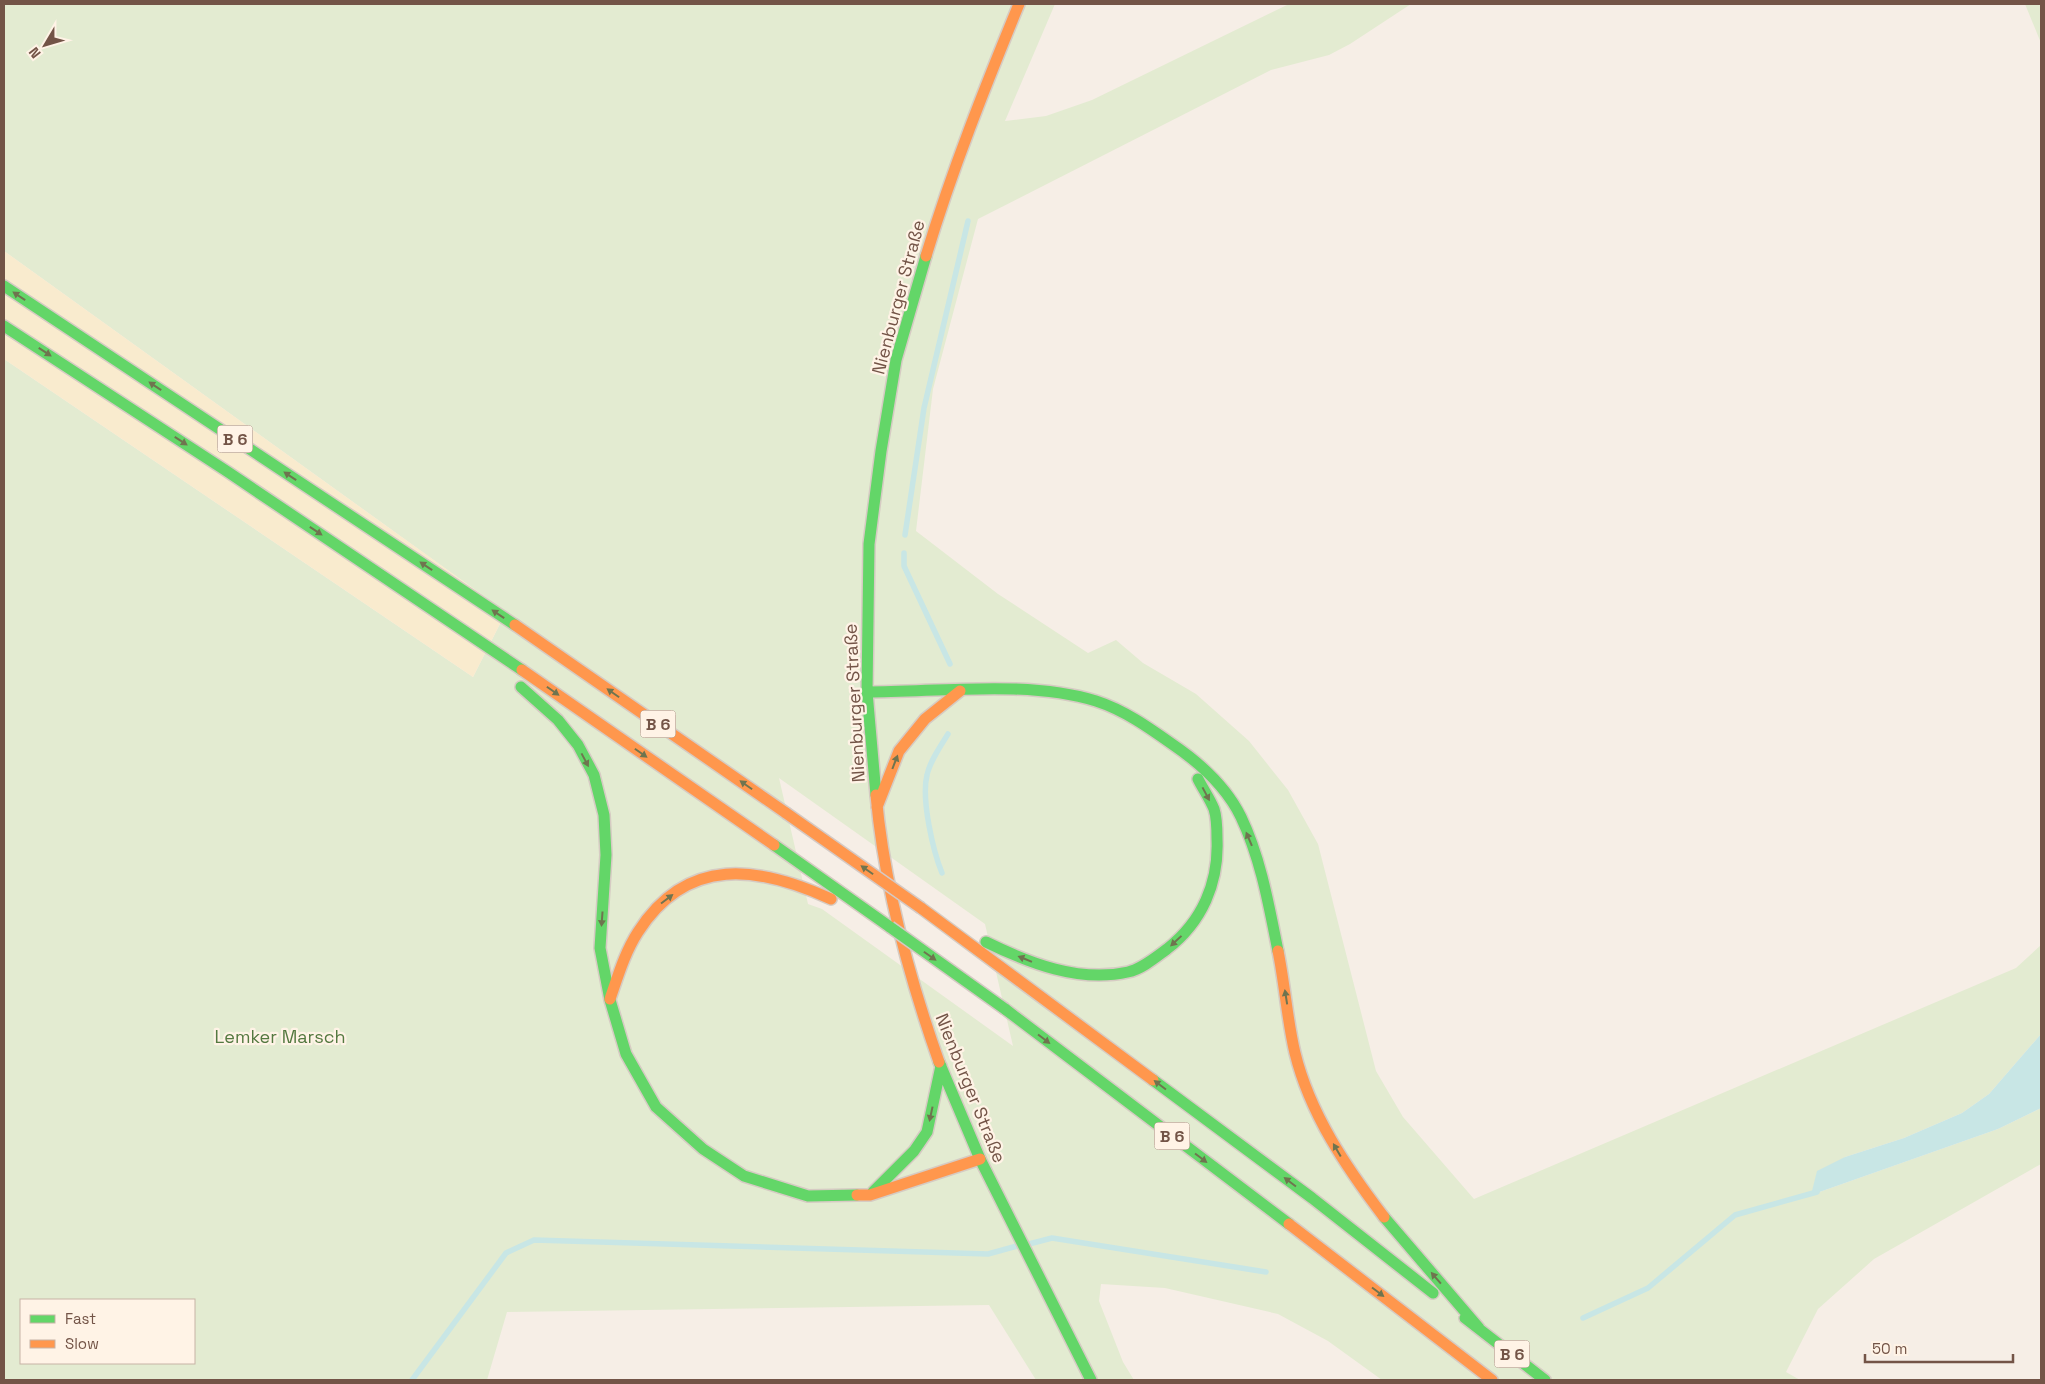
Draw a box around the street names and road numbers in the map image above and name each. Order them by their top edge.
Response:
street label: Nienburger Straße [866,217,930,377]
road number: B 6 [218,426,252,452]
street label: Nienburger Straße [838,623,870,783]
road number: B 6 [640,711,676,738]
street label: Nienburger Straße [931,1010,1011,1166]
road number: B 6 [1154,1122,1190,1150]
road number: B 6 [1494,1340,1530,1368]

